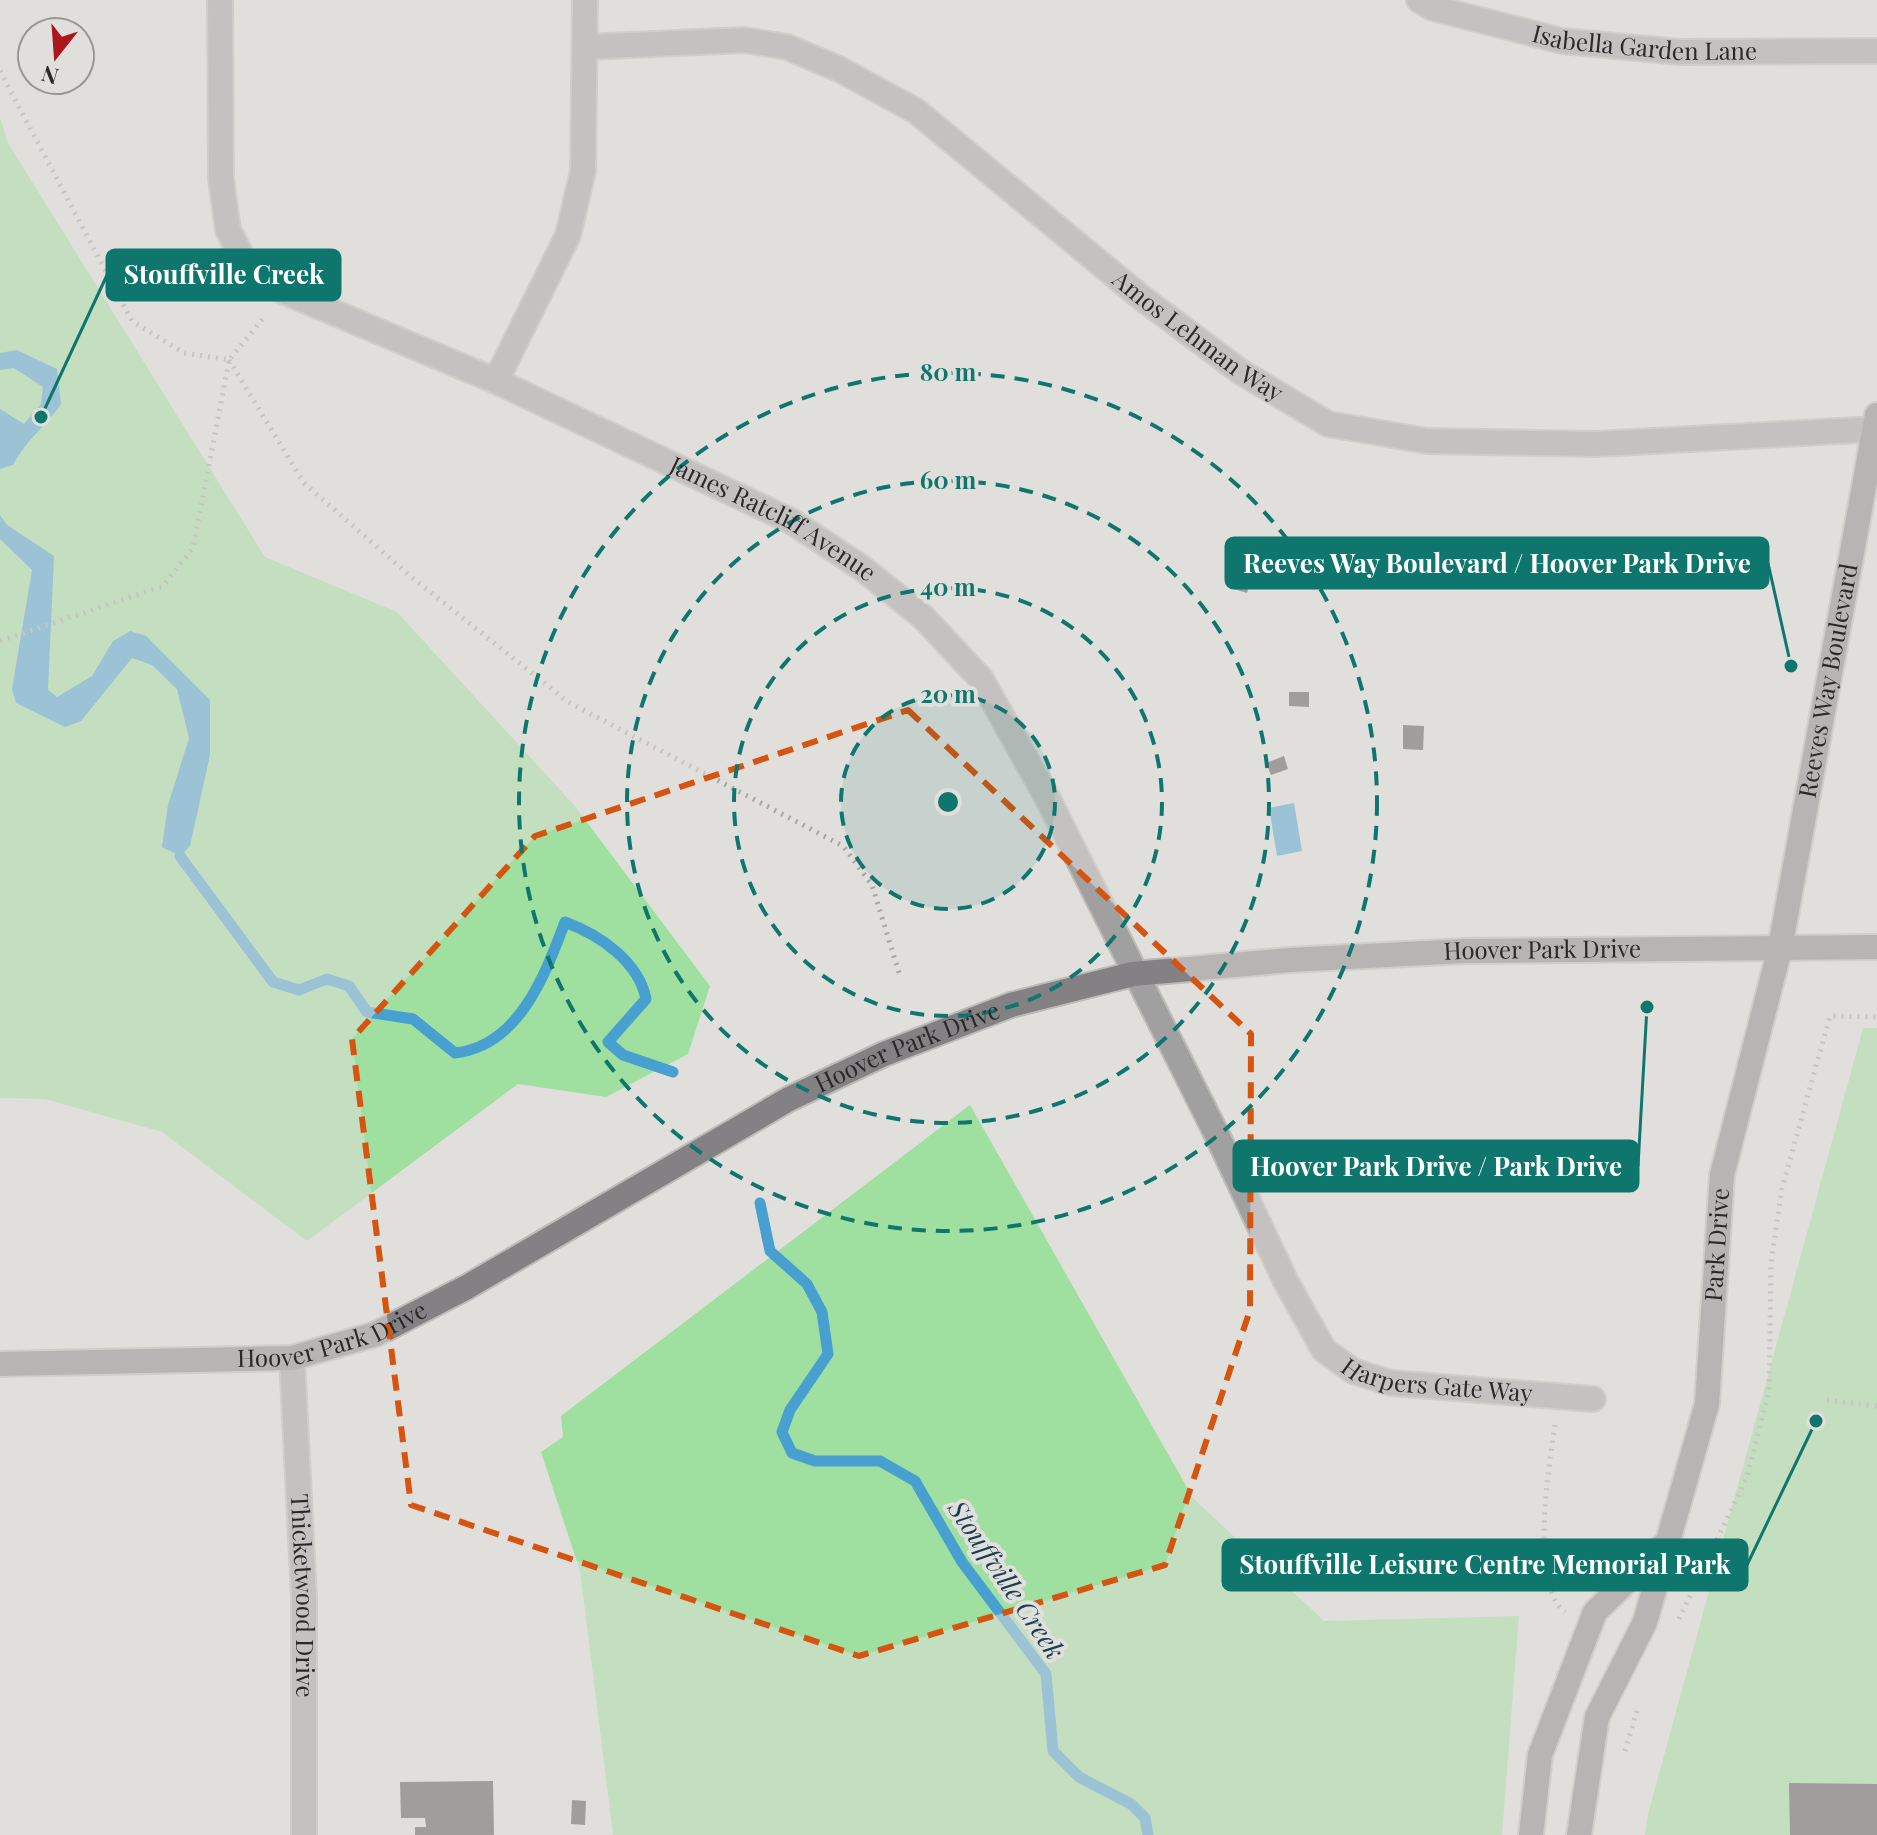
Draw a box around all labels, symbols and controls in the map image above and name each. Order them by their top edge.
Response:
north arrow [16,16,96,96]
street label: Isabella Garden Lane [1529,16,1757,66]
text: N [38,59,62,93]
callout: Stouffville Creek [107,250,340,300]
text: Stouffville Creek [124,256,325,291]
street label: Amos Lehman Way [1106,262,1290,408]
text: 80 m [920,355,976,387]
street label: James Ratcliff Avenue [664,447,884,587]
text: 60 m [920,463,976,495]
callout: Reeves Way Boulevard / Hoover Park Drive [1226,538,1768,588]
text: Reeves Way Boulevard / Hoover Park Drive [1243,545,1751,580]
street label: Reeves Way Boulevard [1790,560,1864,800]
text: 40 m [920,570,976,602]
text: 20 m [920,677,976,709]
centre of rings [934,788,962,816]
street label: Hoover Park Drive [1443,931,1641,966]
street label: Hoover Park Drive [809,993,1004,1099]
callout: Hoover Park Drive / Park Drive [1234,1141,1638,1191]
text: Hoover Park Drive / Park Drive [1250,1148,1622,1183]
street label: Park Drive [1696,1187,1735,1302]
street label: Hoover Park Drive [237,1293,432,1373]
street label: Harpers Gate Way [1335,1350,1534,1408]
water label: Stouffville Creek [941,1492,1073,1665]
street label: Thicketwood Drive [285,1493,322,1698]
callout: Stouffville Leisure Centre Memorial Park [1223,1540,1747,1590]
text: Stouffville Leisure Centre Memorial Park [1239,1546,1732,1581]

